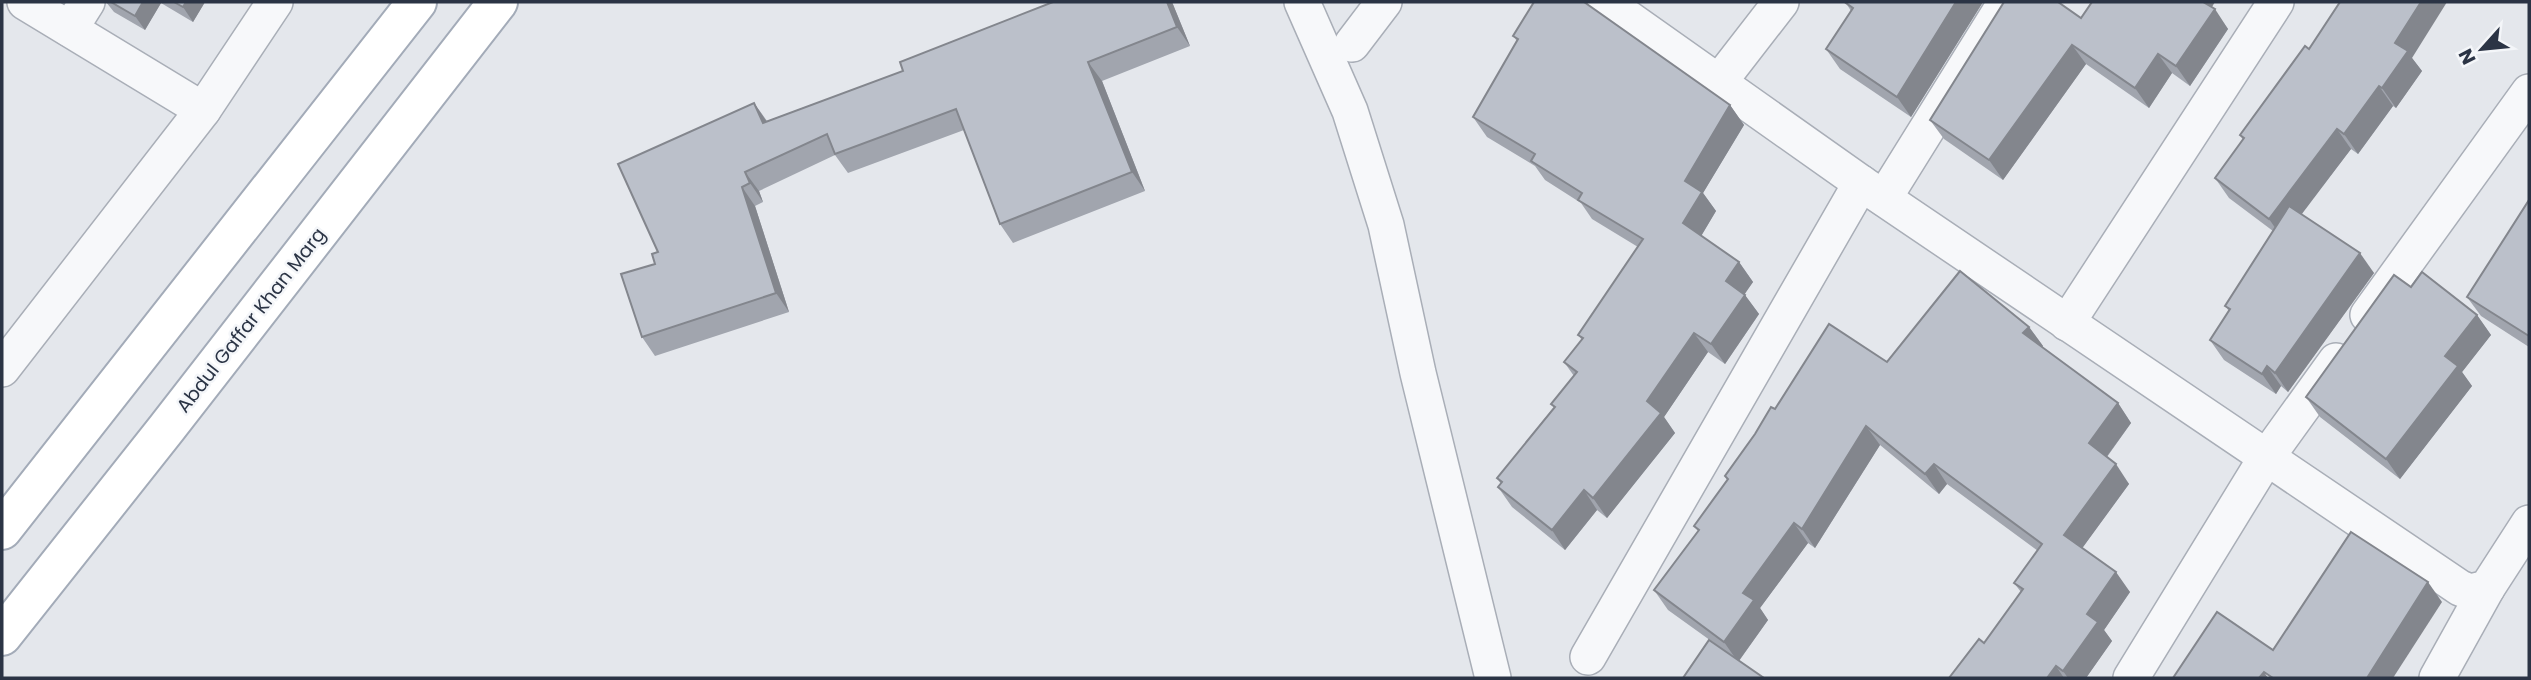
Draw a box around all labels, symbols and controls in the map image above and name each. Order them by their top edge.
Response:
north arrow [2447,14,2517,84]
text: N [2452,44,2483,69]
street label: Abdul Gaffar Khan Marg [170,222,332,418]

